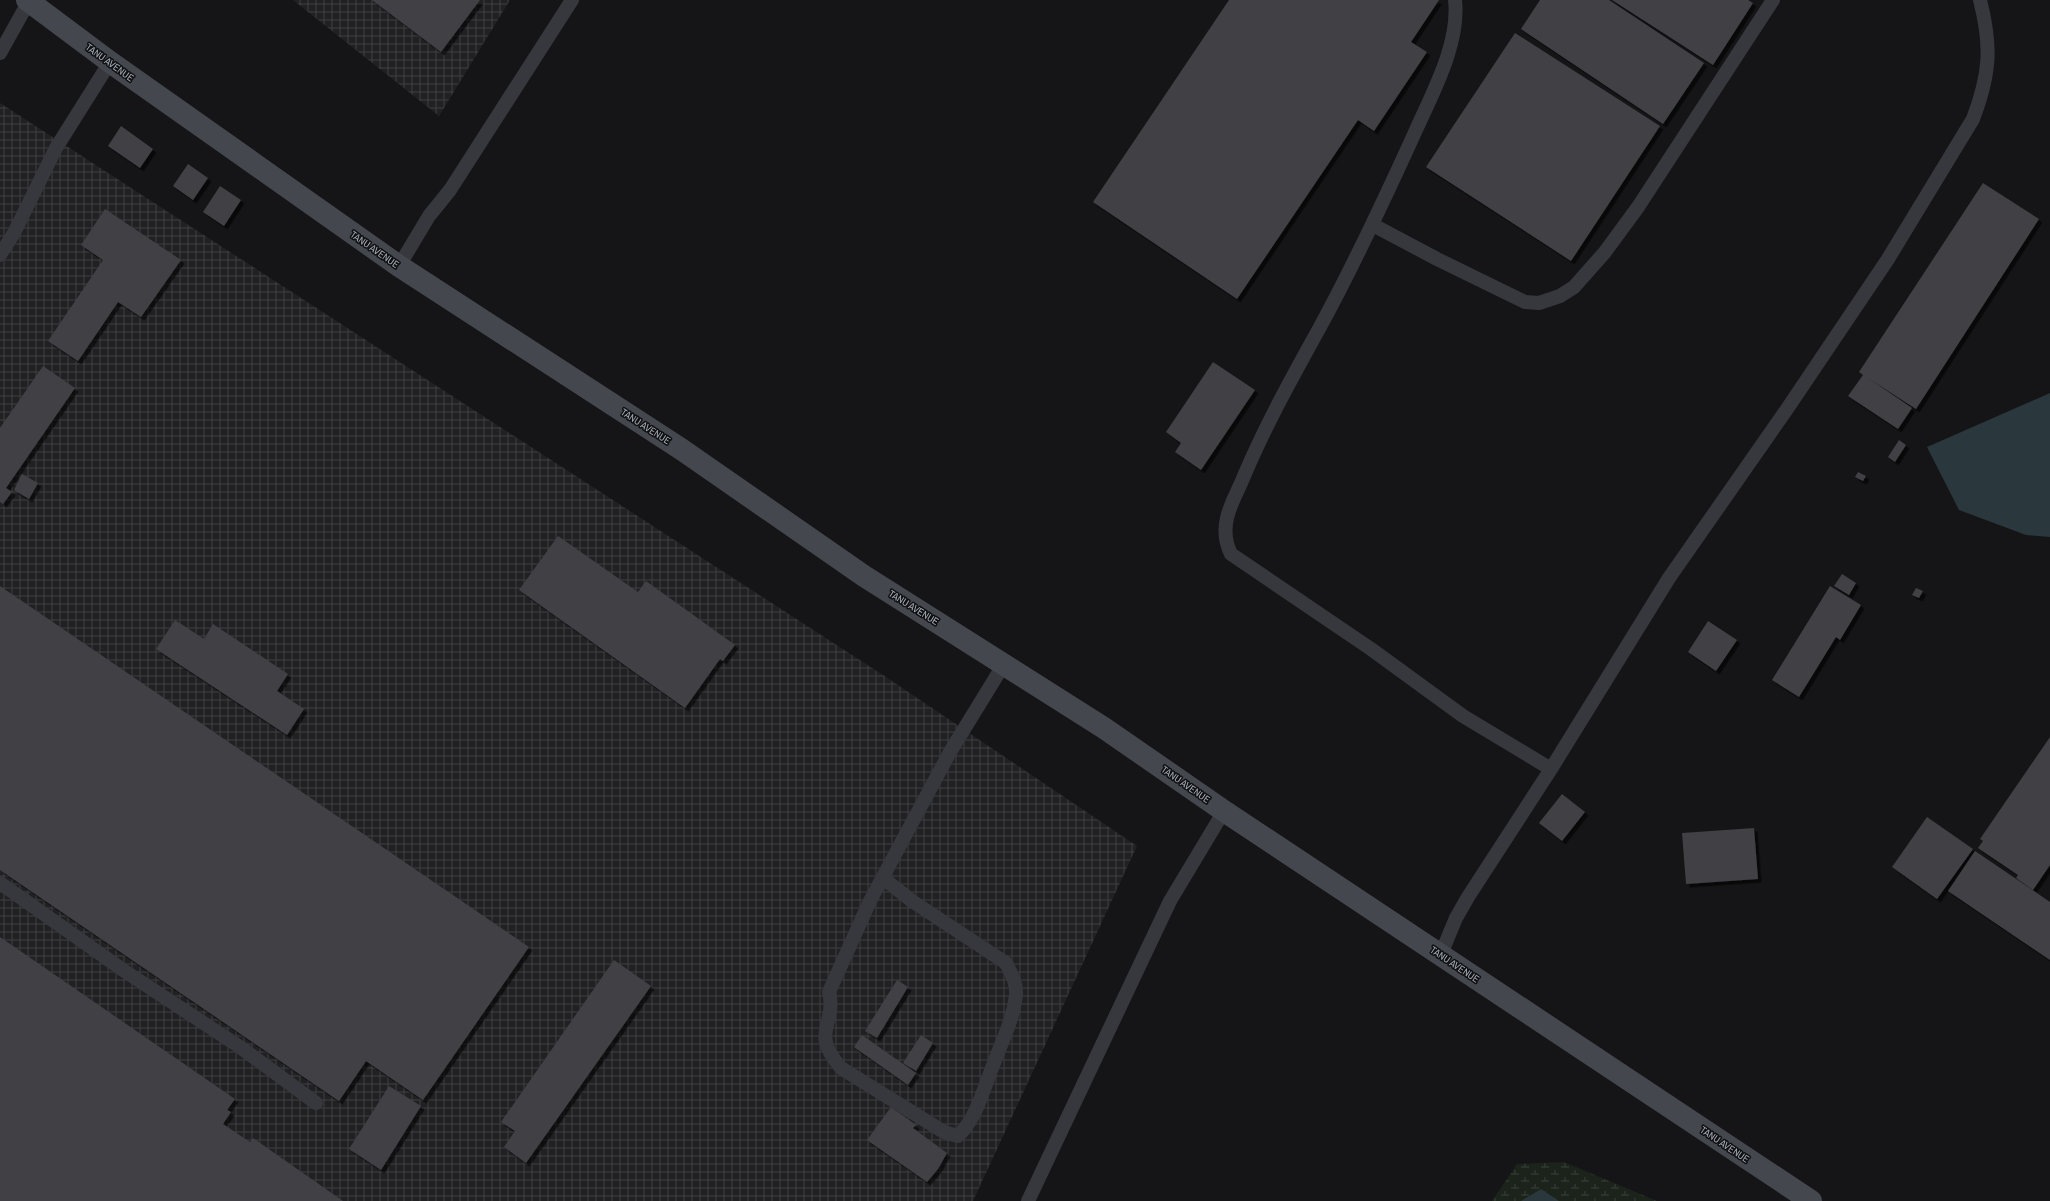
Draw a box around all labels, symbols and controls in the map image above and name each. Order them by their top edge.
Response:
street label: TANU AVENUE [83,40,136,84]
street label: TANU AVENUE [348,228,402,271]
street label: TANU AVENUE [618,406,673,447]
street label: TANU AVENUE [886,587,941,628]
street label: TANU AVENUE [1159,763,1213,806]
street label: TANU AVENUE [1428,943,1482,986]
street label: TANU AVENUE [1698,1123,1752,1166]

